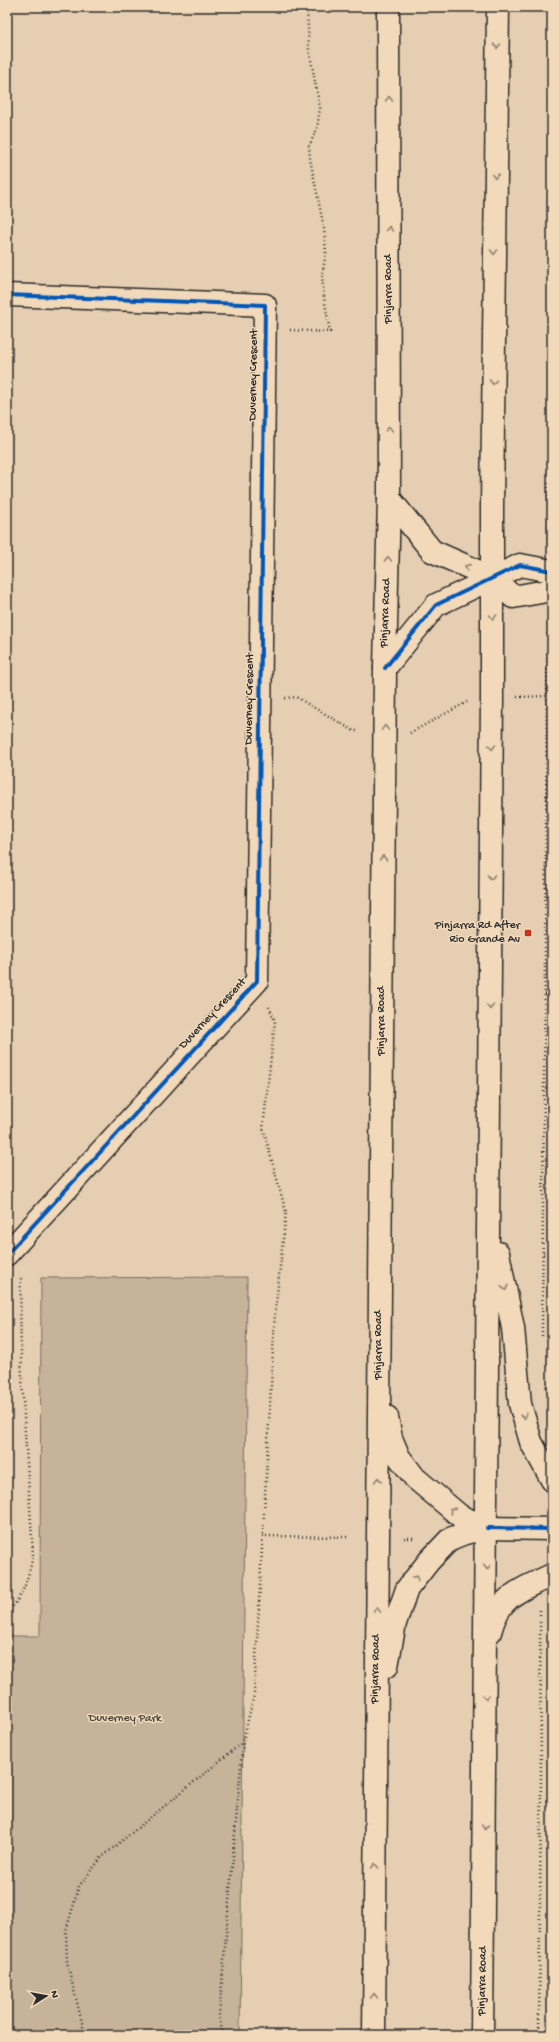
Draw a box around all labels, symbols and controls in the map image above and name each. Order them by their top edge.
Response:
one-way arrow [493,43,502,49]
one-way arrow [385,96,393,102]
one-way arrow [491,173,499,179]
one-way arrow [385,226,393,232]
one-way arrow [490,249,498,255]
street label: Pinjarra Road [382,253,396,325]
street label: Duverney Crescent [246,328,262,422]
one-way arrow [489,379,497,385]
one-way arrow [385,426,393,432]
one-way arrow [384,556,392,562]
one-way arrow [464,564,472,572]
street label: Pinjarra Road [378,577,394,649]
one-way arrow [489,614,497,620]
street label: Duverney Crescent [242,652,258,746]
one-way arrow [381,725,389,731]
one-way arrow [488,744,496,750]
one-way arrow [379,855,387,861]
one-way arrow [487,874,495,880]
place label: Pinjarra Rd After Rio Grande Av [434,919,522,947]
marker: Pinjarra Rd After Rio Grande Av [523,928,533,938]
street label: Duverney Crescent [176,975,250,1053]
street label: Pinjarra Road [375,985,389,1057]
one-way arrow [486,1004,494,1010]
one-way arrow [500,1285,509,1291]
street label: Pinjarra Road [372,1309,386,1381]
one-way arrow [519,1413,528,1420]
one-way arrow [374,1477,382,1483]
one-way arrow [450,1508,457,1515]
one-way arrow [483,1564,491,1570]
one-way arrow [411,1575,418,1582]
one-way arrow [373,1607,381,1613]
street label: Pinjarra Road [368,1633,384,1705]
one-way arrow [482,1694,490,1700]
park label: Duverney Park [88,1712,163,1726]
one-way arrow [480,1824,489,1830]
one-way arrow [371,1863,379,1869]
street label: Pinjarra Road [475,1945,491,2017]
north arrow [26,1976,66,2016]
text: N [47,1990,60,1999]
one-way arrow [370,1993,378,1999]

